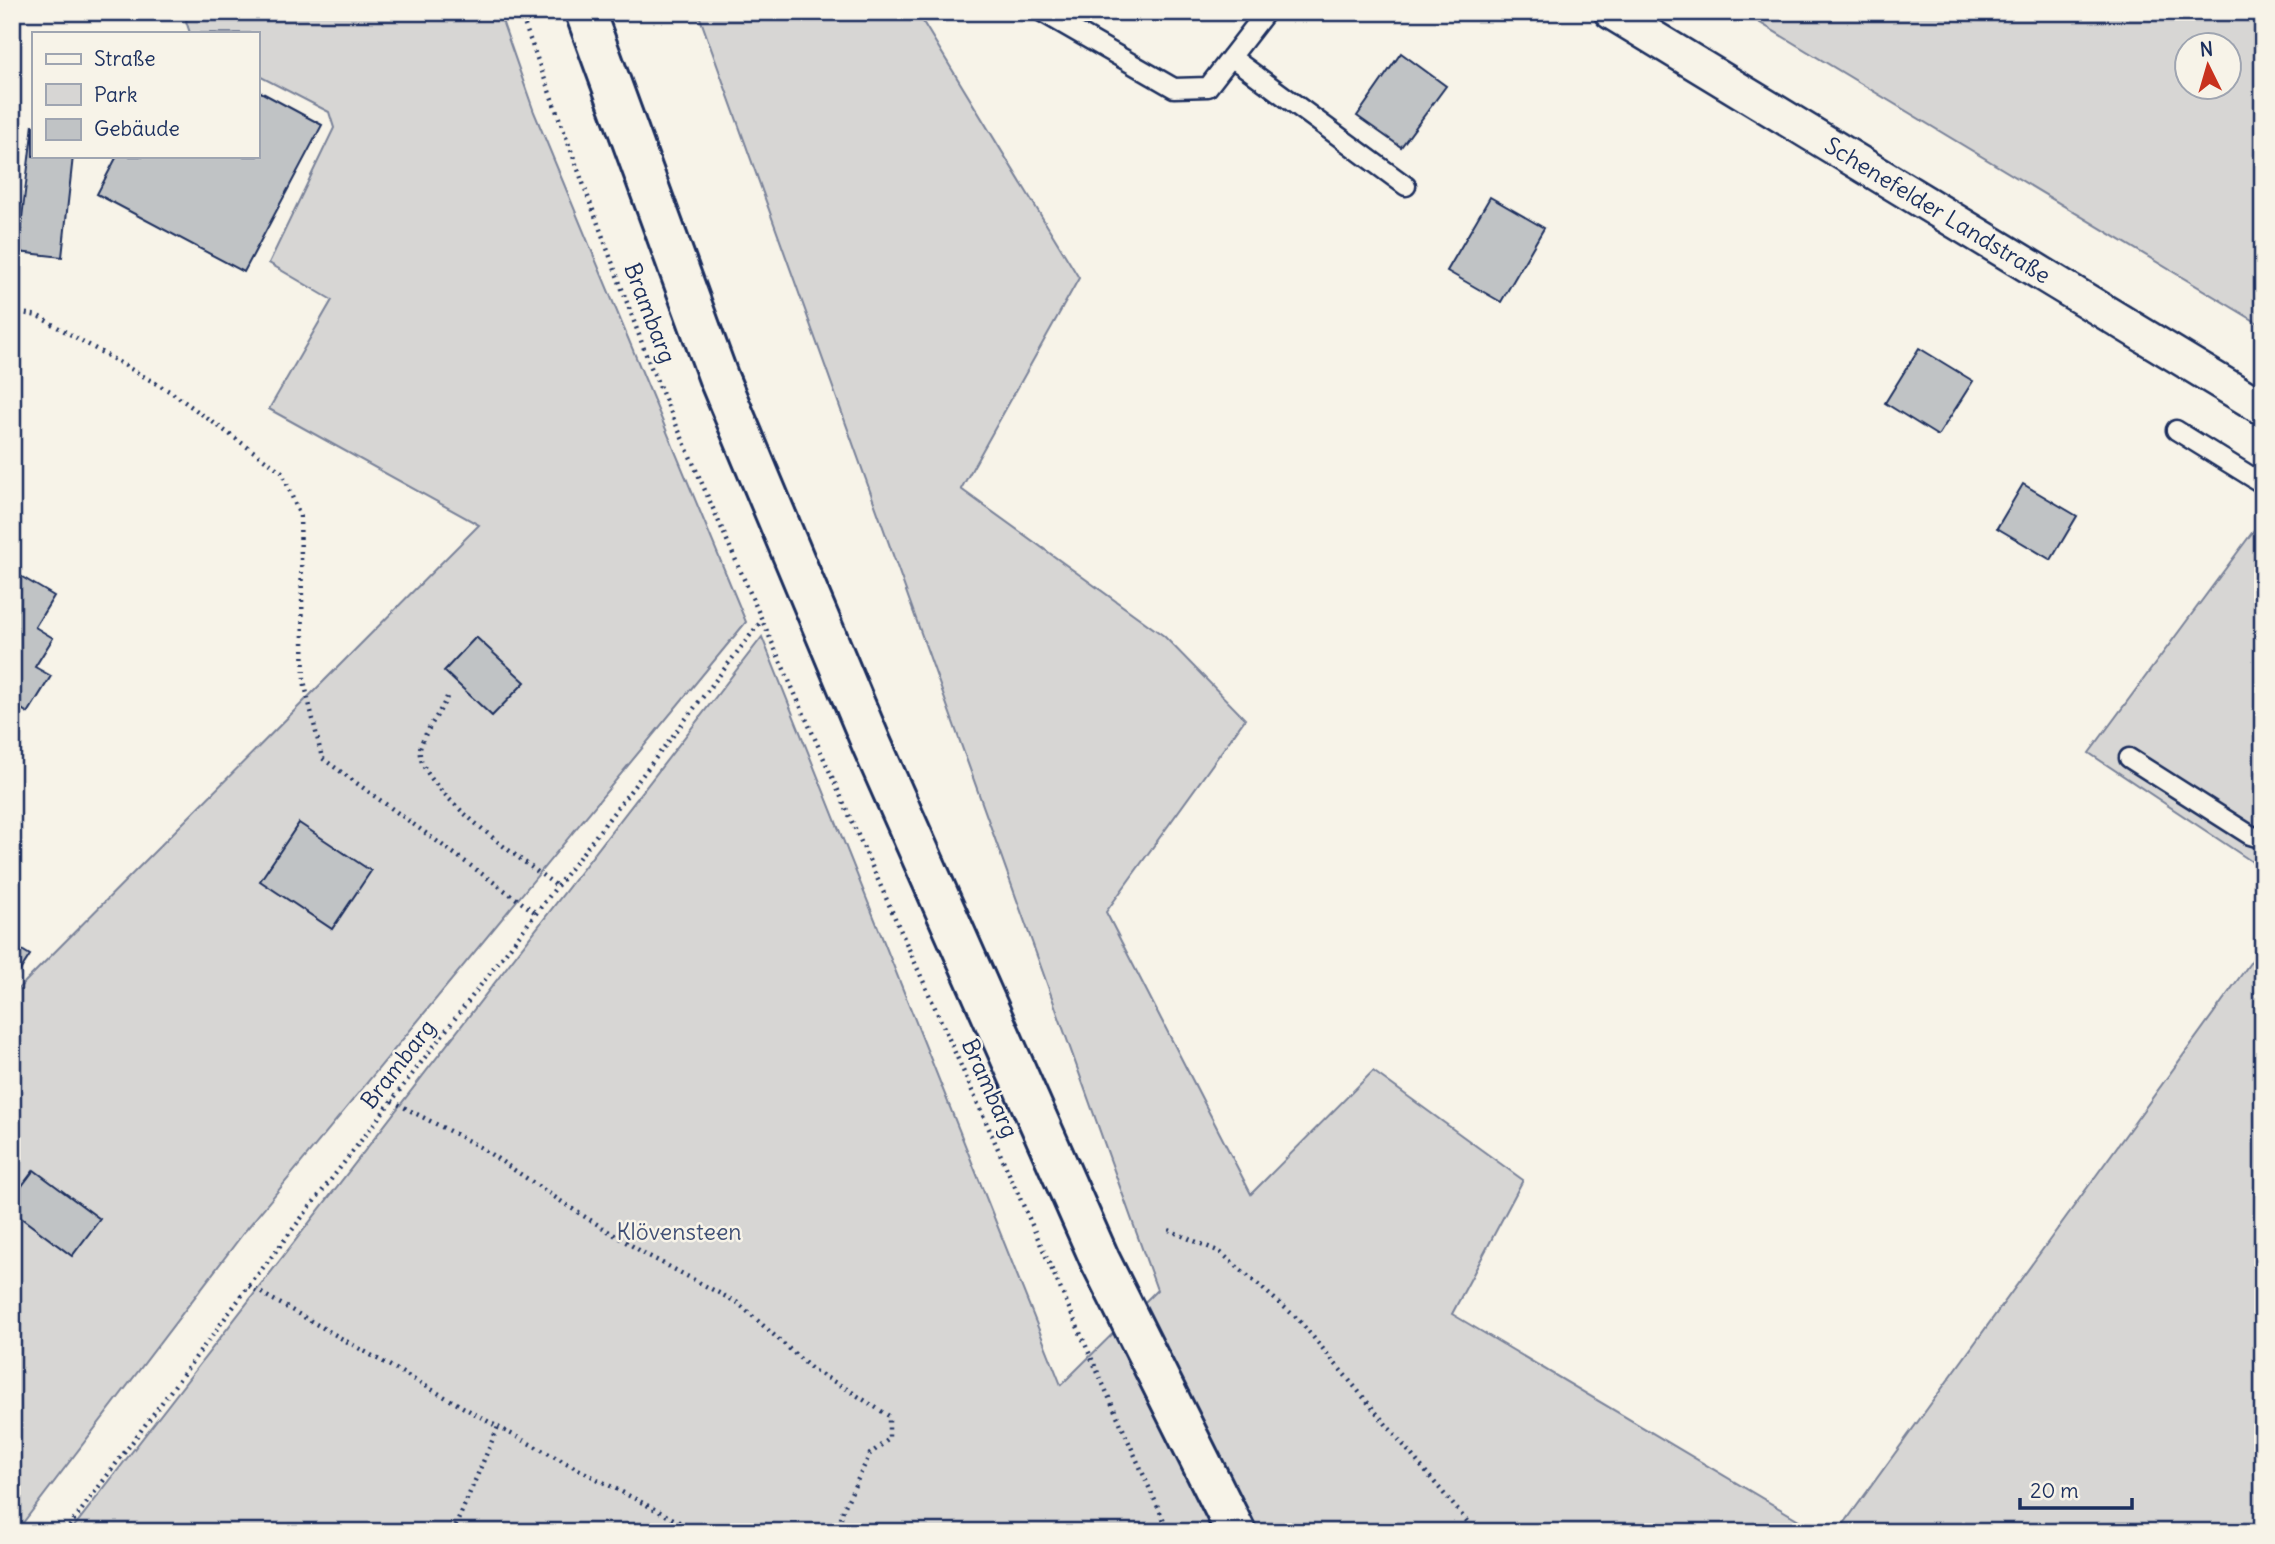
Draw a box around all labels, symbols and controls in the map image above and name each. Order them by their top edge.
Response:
legend [32,32,259,158]
north arrow [2174,32,2244,102]
text: N [2199,37,2214,62]
text: Straße [94,45,155,72]
text: Park [94,81,137,108]
text: Gebäude [94,115,180,142]
street label: Schenefelder Landstraße [1820,130,2056,289]
street label: Brambarg [618,258,683,367]
street label: Brambarg [354,1013,441,1114]
street label: Brambarg [956,1034,1025,1142]
park label: Klövensteen [616,1217,742,1246]
scale bar [2020,1467,2132,1511]
text: 20 m [2030,1477,2079,1504]

